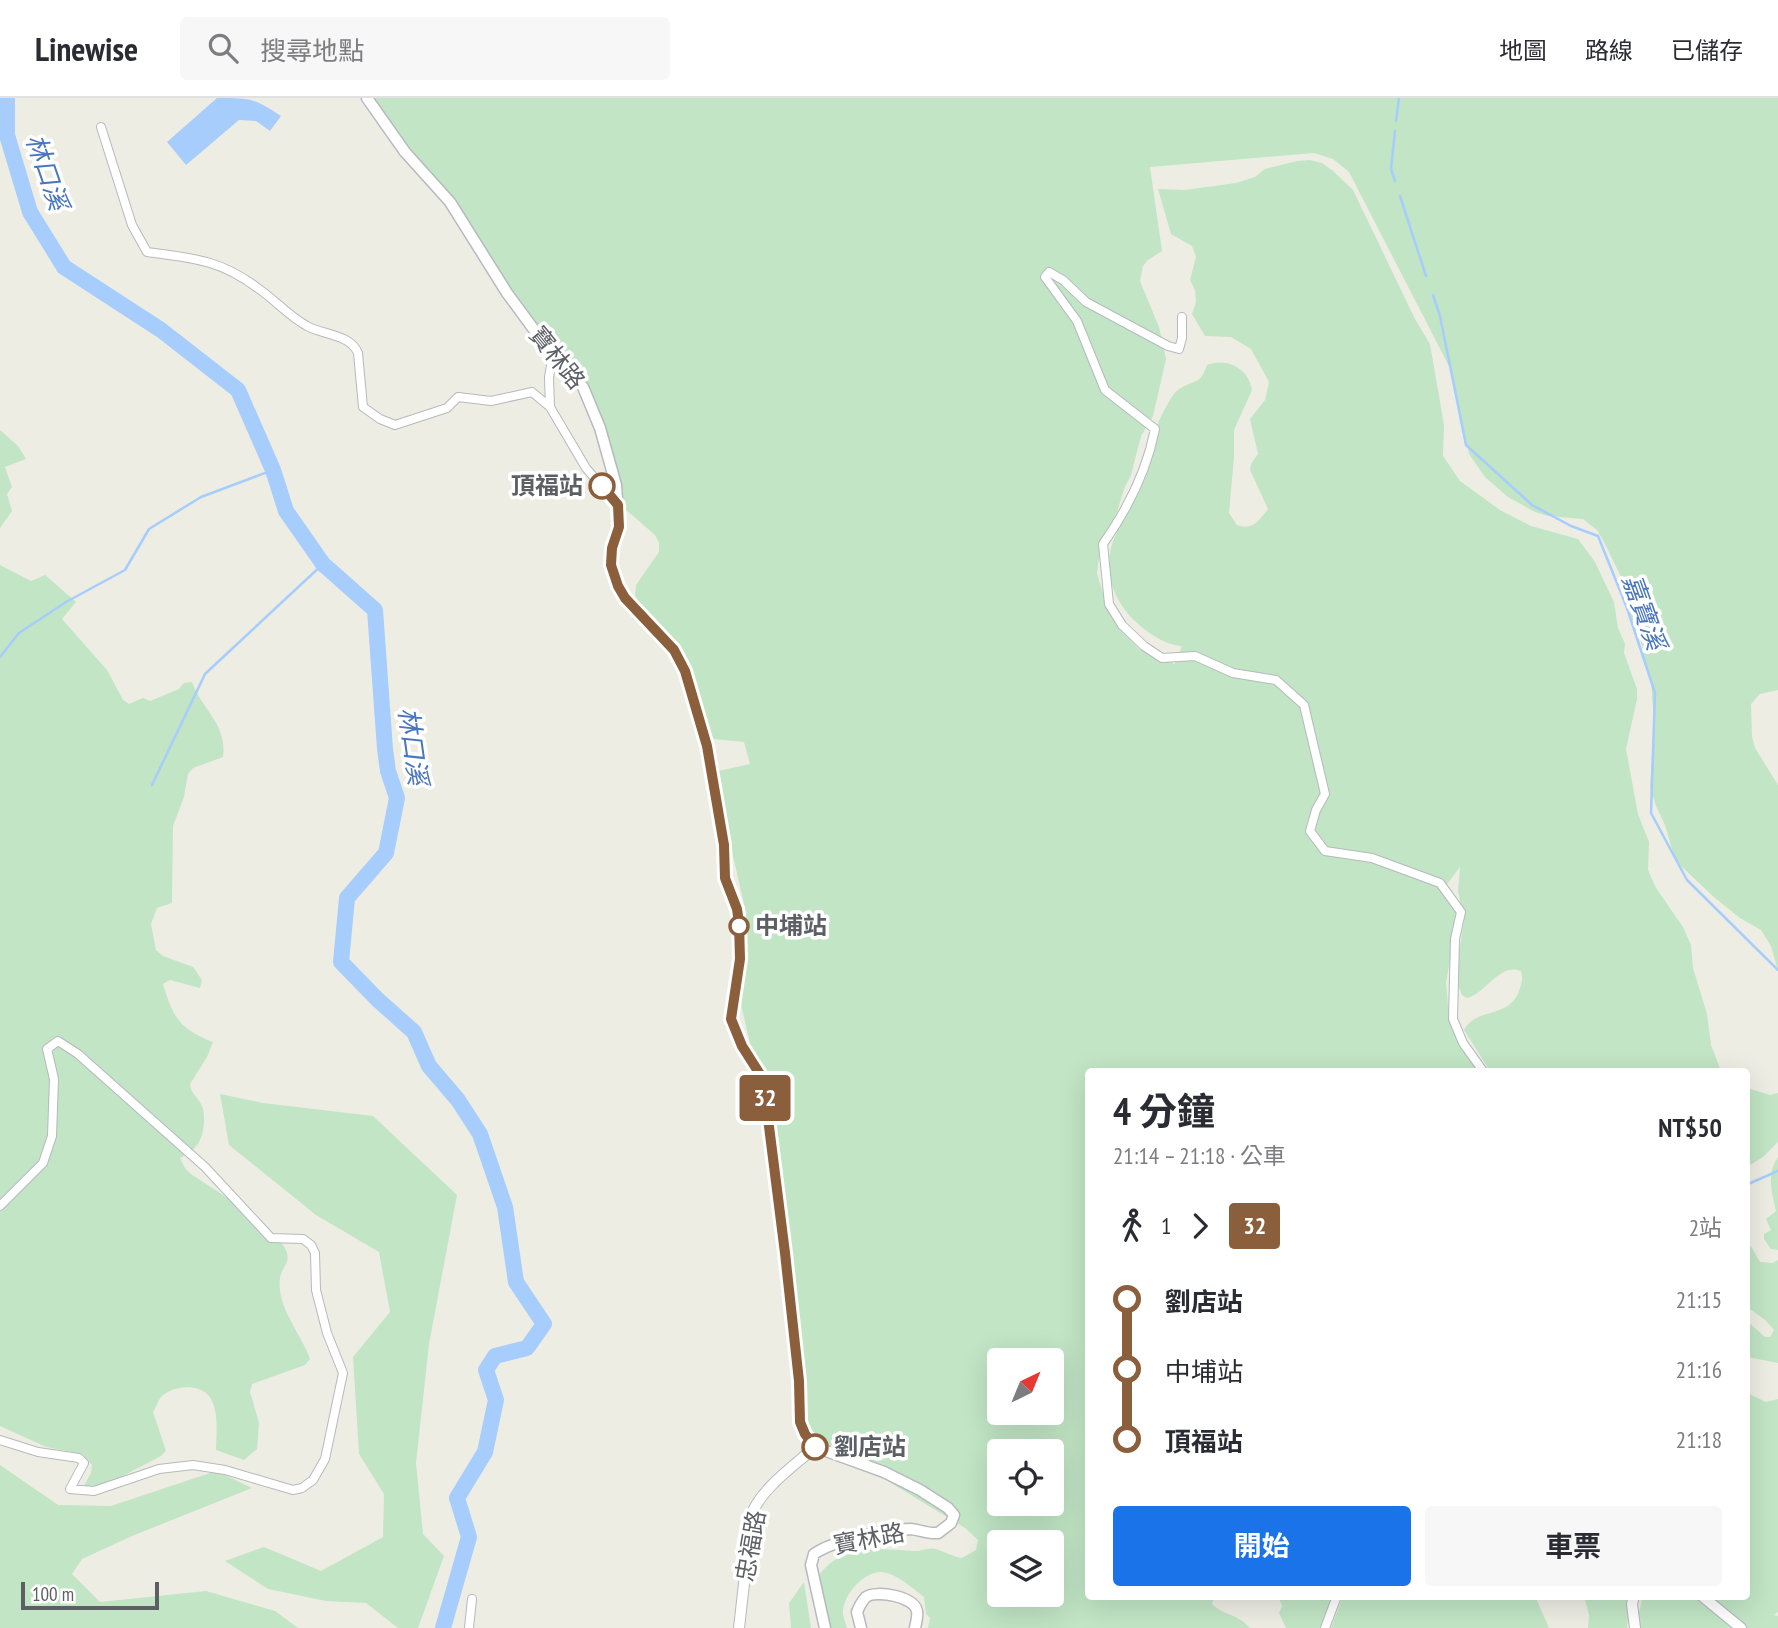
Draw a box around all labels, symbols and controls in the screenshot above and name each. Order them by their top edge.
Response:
search box [180,17,670,80]
text: Linewise [35,27,138,70]
icon: search [204,29,242,67]
text: 搜尋地點 [260,34,364,67]
text: 地圖 [1499,35,1547,66]
text: 路線 [1585,35,1633,66]
text: 已儲存 [1671,35,1743,66]
water label: 林口溪 [19,130,77,218]
street label: 寶林路 [523,320,592,395]
place label: 頂福站 [511,470,583,501]
marker: 頂福站 [589,473,615,499]
water label: 嘉寶溪 [1616,570,1675,658]
water label: 林口溪 [392,705,436,791]
place label: 中埔站 [755,910,827,941]
marker: 中埔站 [729,916,749,936]
line badge: 32 [734,1075,796,1121]
text: 32 [754,1082,776,1113]
text: 4 分鐘 [1113,1086,1215,1135]
text: NT$50 [1658,1111,1722,1144]
text: 21:14 – 21:18 · 公車 [1113,1141,1286,1170]
icon: walk [1113,1207,1151,1245]
icon: forward [1181,1207,1219,1245]
text: 32 [1243,1210,1266,1241]
text: 1 [1161,1211,1171,1240]
text: 2站 [1689,1213,1722,1242]
text: 劉店站 [1165,1285,1243,1318]
text: 21:15 [1676,1285,1722,1314]
north arrow [987,1348,1064,1424]
map controls [987,1348,1064,1607]
text: 中埔站 [1165,1355,1243,1388]
text: 21:16 [1676,1355,1722,1384]
text: 頂福站 [1165,1425,1243,1458]
text: 21:18 [1676,1425,1722,1454]
place label: 劉店站 [834,1431,906,1462]
marker: 劉店站 [802,1434,828,1460]
button: locate [987,1439,1064,1516]
button: 開始 [1113,1506,1411,1586]
button: 車票 [1425,1506,1722,1586]
street label: 忠福路 [729,1508,772,1584]
street label: 寶林路 [831,1516,907,1561]
button: layers [987,1530,1064,1607]
scale bar [21,1579,159,1611]
text: 100 m [32,1582,74,1606]

